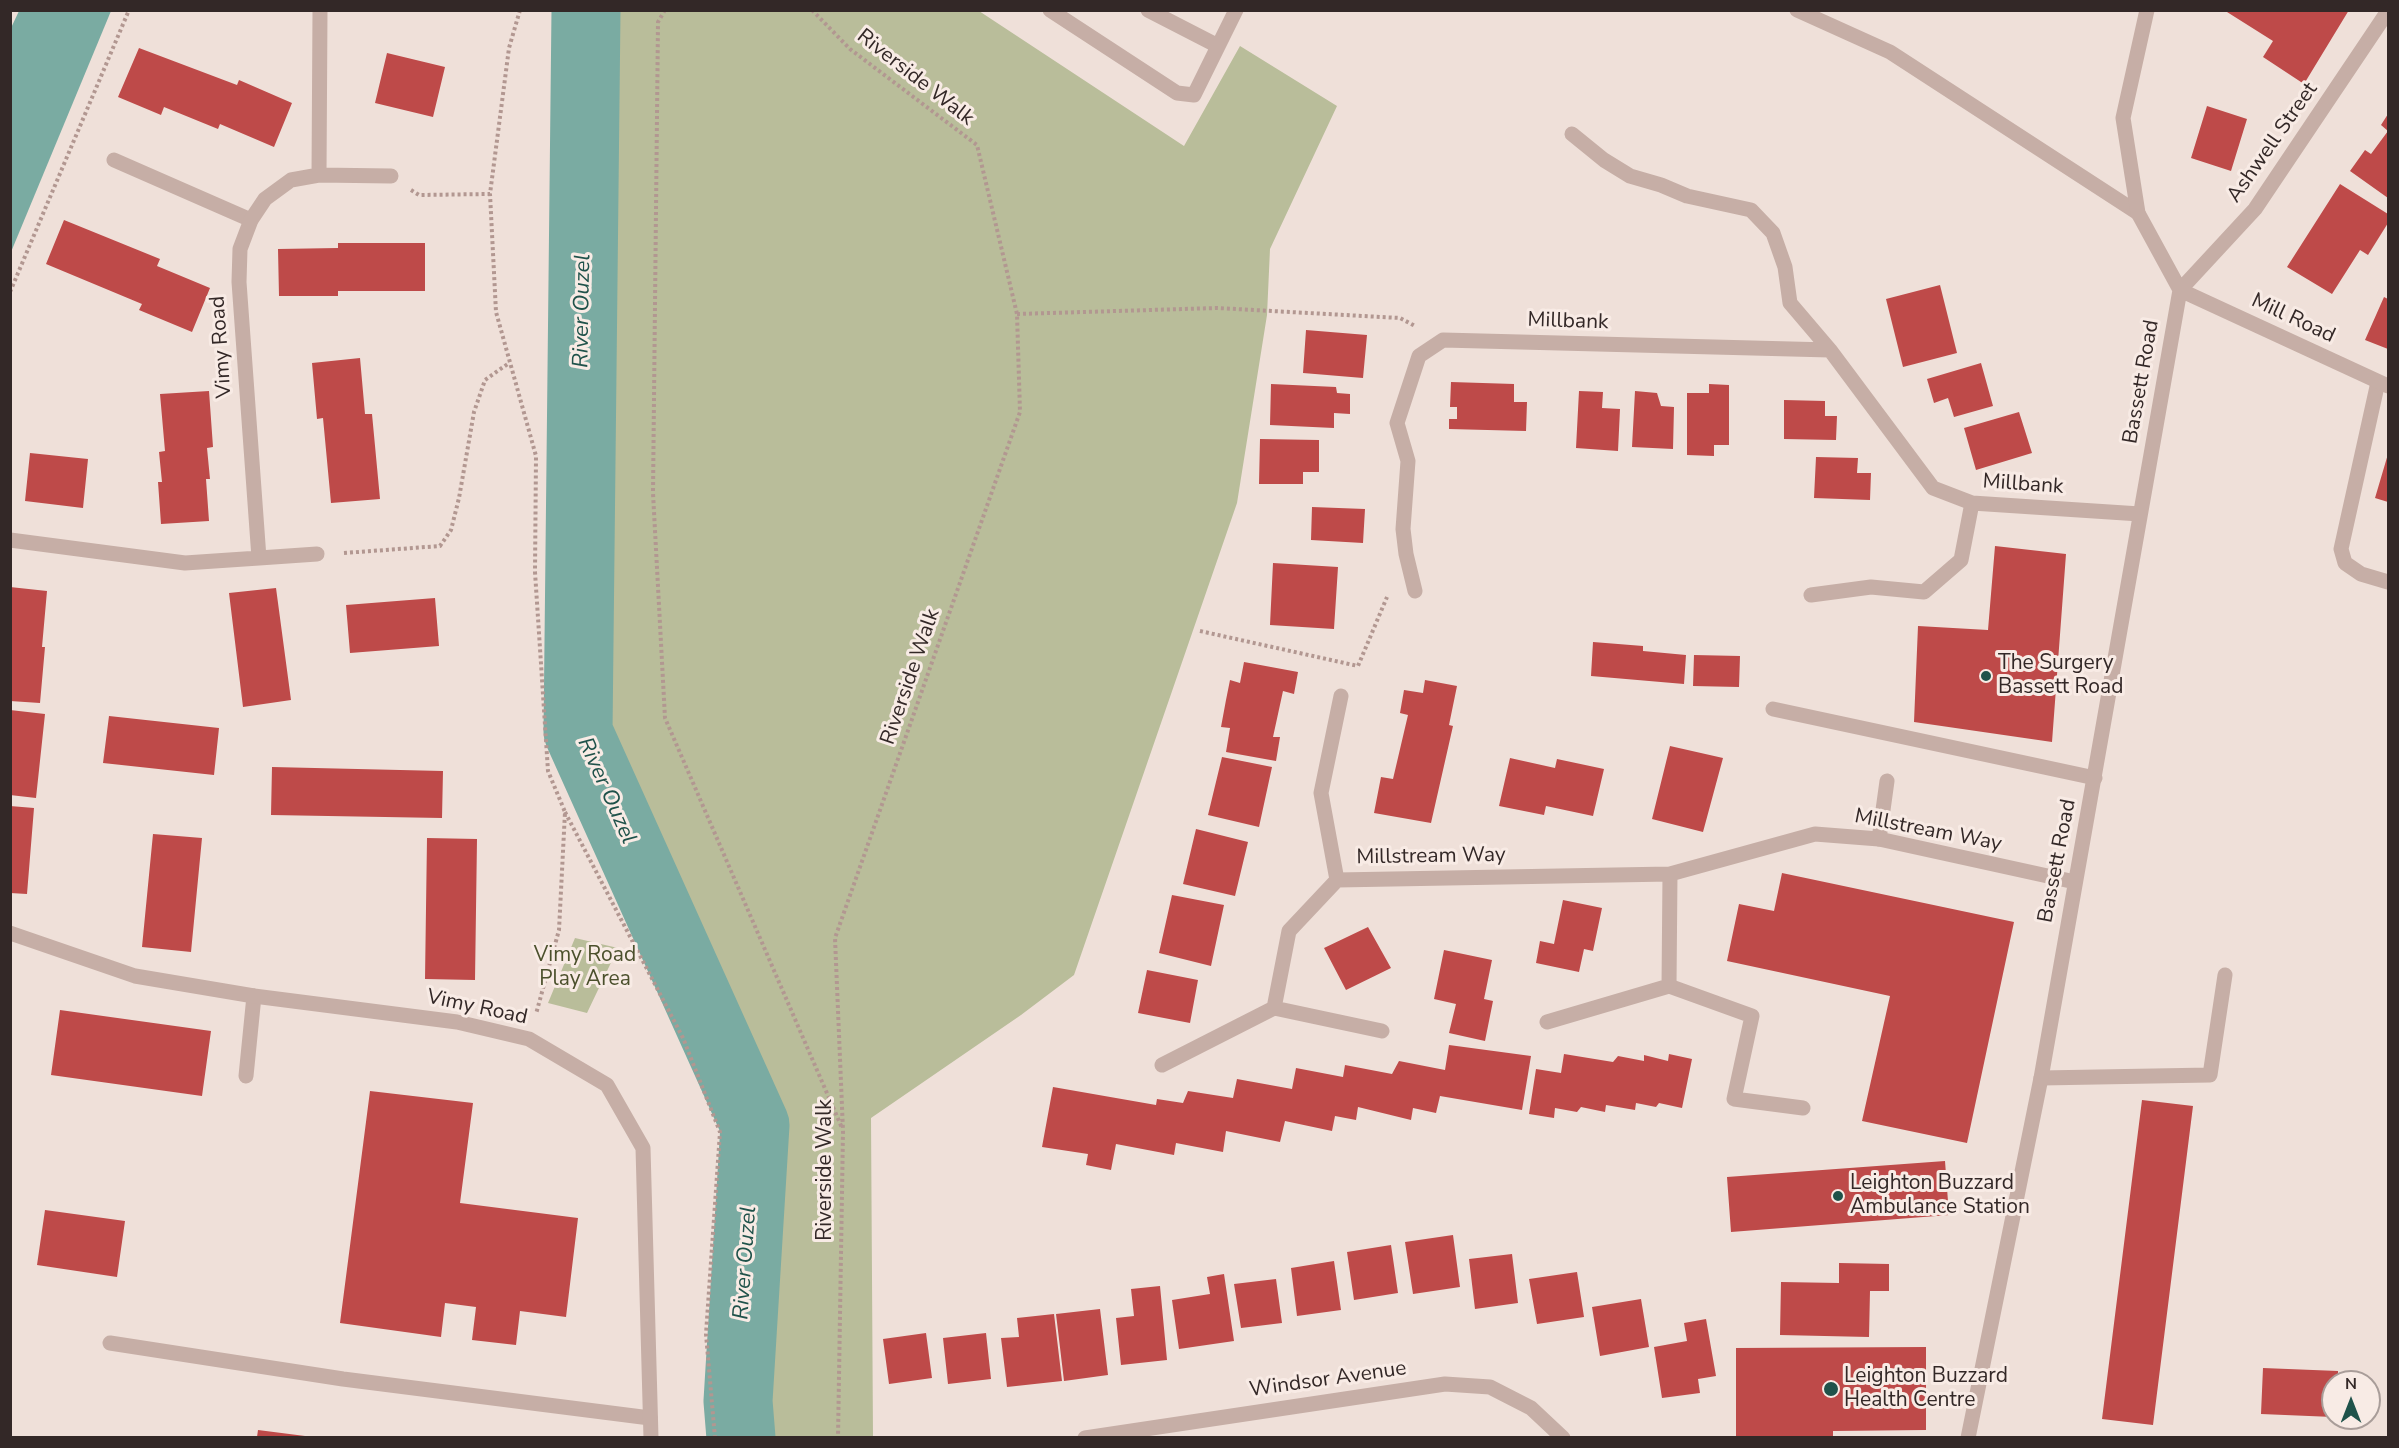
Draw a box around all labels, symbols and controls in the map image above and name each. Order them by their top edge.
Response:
street label: Riverside Walk [851,24,979,132]
street label: Ashwell Street [2222,78,2324,208]
water label: River Ouzel [569,254,597,368]
street label: Mill Road [2247,289,2339,349]
street label: Vimy Road [206,295,238,399]
street label: Millbank [1527,308,1609,336]
street label: Bassett Road [2119,318,2165,446]
street label: Millbank [1982,470,2064,500]
street label: Riverside Walk [876,606,946,748]
place label: The Surgery Bassett Road [1998,651,2123,701]
marker: The Surgery Bassett Road [1979,669,1993,683]
water label: River Ouzel [571,734,641,848]
street label: Bassett Road [2034,797,2082,925]
street label: Millstream Way [1852,804,2004,858]
street label: Millstream Way [1356,843,1506,871]
park label: Vimy Road Play Area [534,943,636,993]
street label: Vimy Road [424,985,530,1031]
street label: Riverside Walk [813,1099,839,1241]
place label: Leighton Buzzard Ambulance Station [1850,1171,2030,1221]
marker: Leighton Buzzard Ambulance Station [1831,1189,1845,1203]
water label: River Ouzel [729,1205,763,1321]
street label: Windsor Avenue [1248,1357,1408,1403]
place label: Leighton Buzzard Health Centre [1844,1364,2008,1414]
north arrow [2321,1370,2381,1430]
text: N [2345,1373,2357,1395]
marker: Leighton Buzzard Health Centre [1822,1380,1840,1398]

